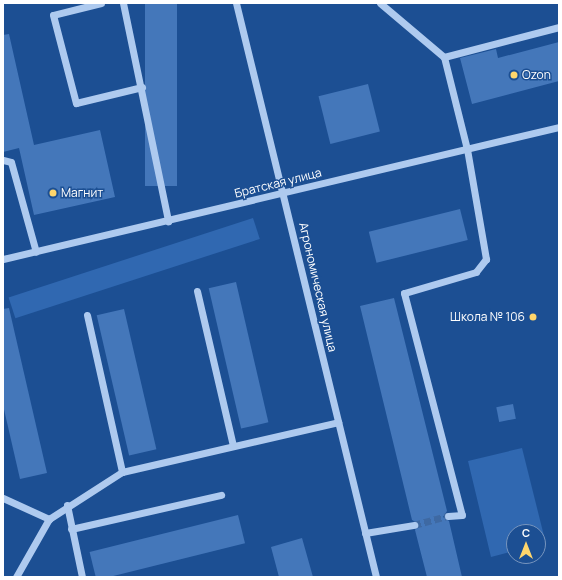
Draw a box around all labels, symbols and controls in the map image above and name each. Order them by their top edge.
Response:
place label: Ozon [522,68,551,82]
marker: Ozon [509,70,519,80]
street label: Братская улица [233,165,323,201]
place label: Магнит [61,186,103,200]
marker: Магнит [48,188,58,198]
street label: Агрономическая улица [296,221,340,353]
place label: Школа № 106 [450,310,525,324]
marker: Школа № 106 [528,312,538,322]
north arrow [506,524,546,564]
text: С [522,525,530,540]

